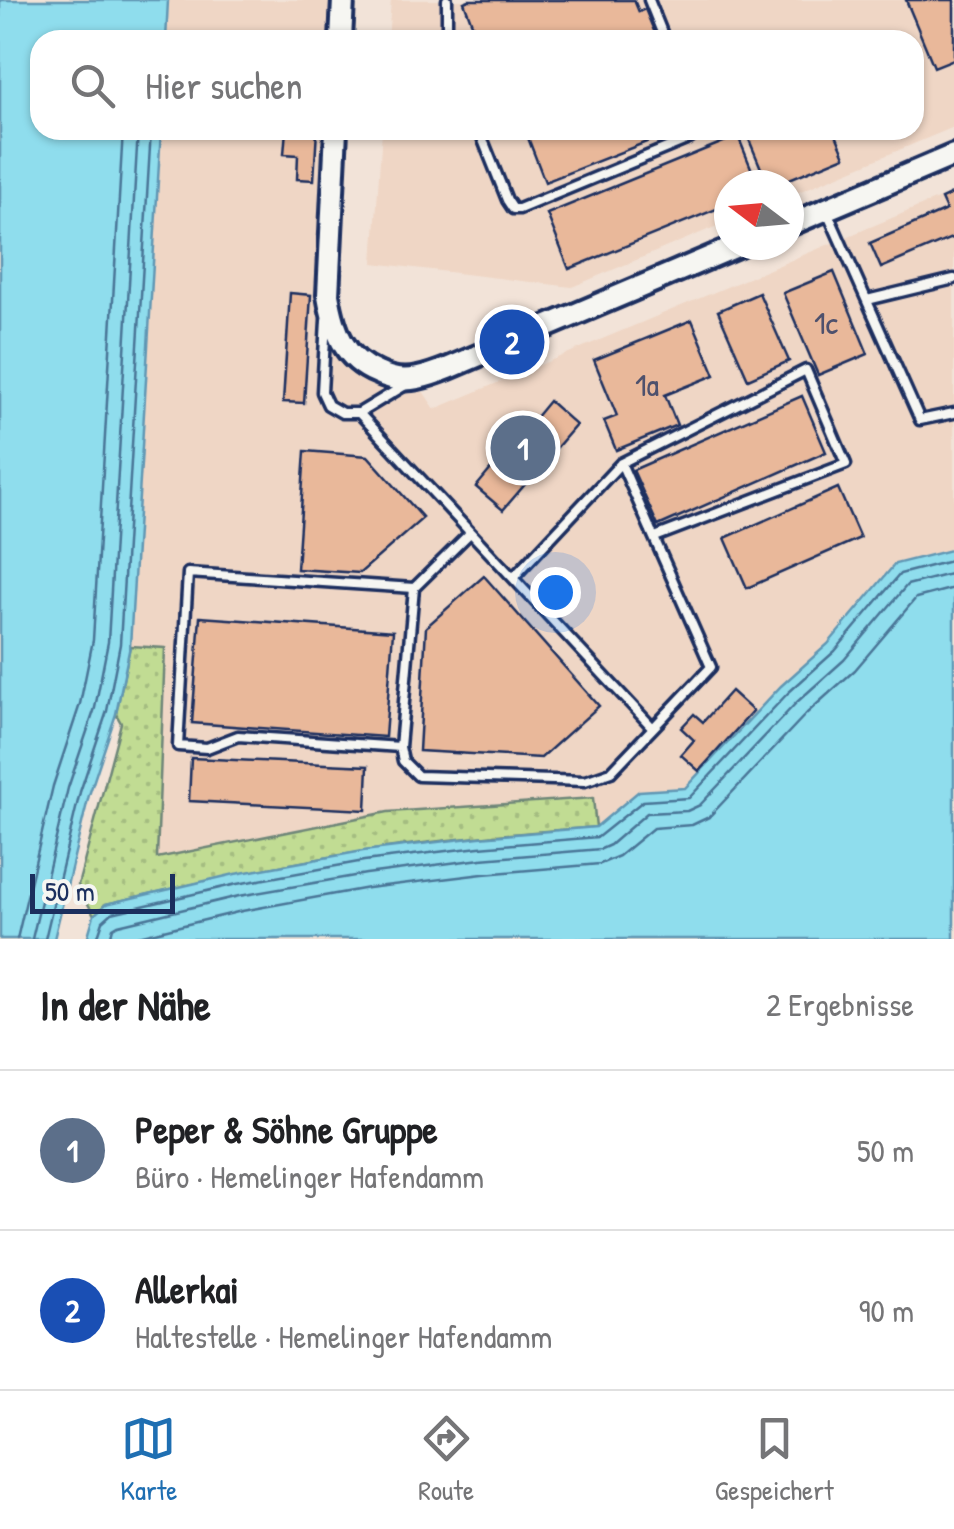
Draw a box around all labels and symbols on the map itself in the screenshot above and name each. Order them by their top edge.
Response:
north arrow [714,170,804,260]
house number: 1c [814,301,839,344]
pin: 2 [480,304,544,380]
house number: 1a [635,363,659,406]
pin: 1 [490,410,556,486]
your location [530,567,581,618]
scale bar [30,869,175,914]

